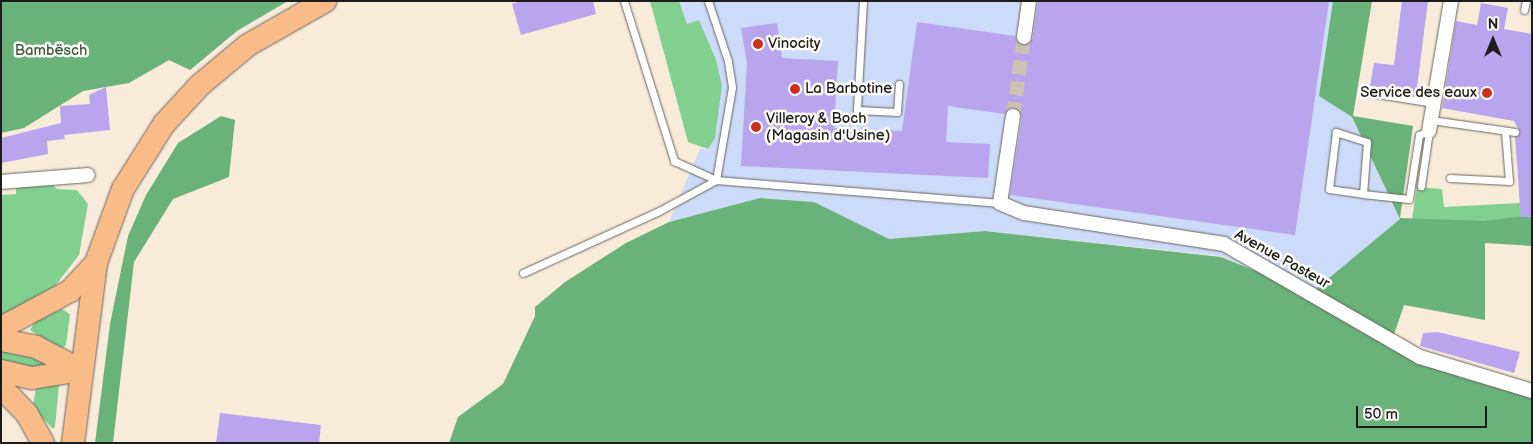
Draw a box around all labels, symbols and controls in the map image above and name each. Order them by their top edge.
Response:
north arrow [1468,15,1518,65]
text: N [1488,16,1498,33]
place label: Vinocity [768,35,821,53]
marker: Vinocity [752,38,764,50]
park label: Bambësch [15,42,87,60]
place label: La Barbotine [805,80,892,98]
marker: La Barbotine [789,83,801,95]
place label: Service des eaux [1360,84,1477,102]
marker: Service des eaux [1481,87,1493,99]
place label: Villeroy & Boch (Magasin d'Usine) [766,109,890,144]
marker: Villeroy & Boch (Magasin d'Usine) [750,121,762,133]
street label: Avenue Pasteur [1231,225,1333,293]
scale bar [1358,396,1489,428]
text: 50 m [1364,405,1398,424]

